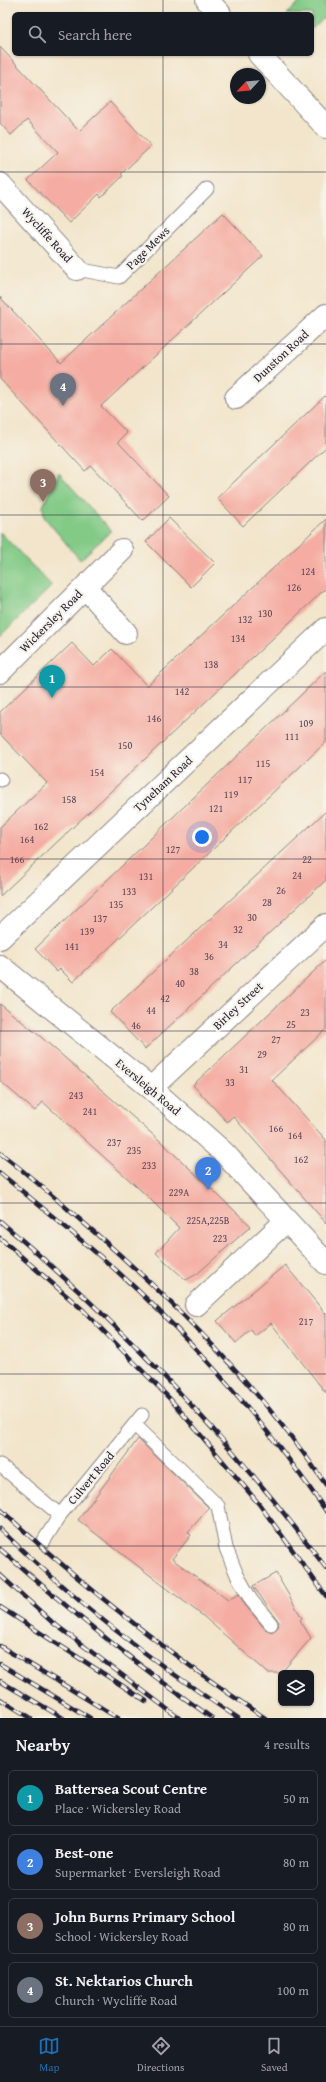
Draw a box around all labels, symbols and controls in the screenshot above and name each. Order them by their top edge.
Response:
search box [12,12,314,56]
icon: search [26,23,48,45]
text: Search here [58,24,132,45]
north arrow [230,68,266,104]
street label: Wycliffe Road [18,203,77,266]
street label: Page Mews [122,222,173,273]
street label: Dunston Road [249,325,313,386]
pin: 4 [50,373,76,406]
pin: 3 [30,469,56,502]
house number: 124 [301,564,315,579]
house number: 126 [287,580,301,595]
street label: Wickersley Road [15,585,86,656]
house number: 130 [258,606,272,621]
house number: 132 [238,612,252,627]
house number: 134 [231,631,245,646]
house number: 138 [204,657,218,672]
pin: 1 [39,665,65,698]
house number: 142 [175,684,189,699]
house number: 146 [147,711,161,726]
house number: 109 [299,716,313,731]
house number: 111 [285,729,299,744]
house number: 150 [118,738,132,753]
street label: Tyneham Road [129,751,196,815]
house number: 115 [256,756,270,771]
house number: 154 [90,765,104,780]
house number: 117 [238,772,252,787]
house number: 119 [224,787,238,802]
house number: 158 [62,792,76,807]
house number: 121 [209,801,223,816]
house number: 162 [34,819,48,834]
your location [192,827,212,847]
house number: 164 [20,832,34,847]
house number: 127 [166,842,180,857]
house number: 166 [10,852,24,867]
house number: 22 [302,852,312,867]
house number: 24 [292,868,302,883]
house number: 131 [139,869,153,884]
house number: 26 [276,883,286,898]
house number: 133 [122,884,136,899]
house number: 28 [262,895,272,910]
house number: 135 [109,897,123,912]
house number: 30 [247,910,257,925]
house number: 137 [93,911,107,926]
house number: 32 [233,922,243,937]
house number: 139 [80,924,94,939]
house number: 34 [218,937,228,952]
house number: 141 [65,939,79,954]
house number: 36 [204,949,214,964]
house number: 38 [189,964,199,979]
house number: 40 [175,976,185,991]
street label: Birley Street [209,977,267,1033]
house number: 42 [160,991,170,1006]
house number: 44 [146,1003,156,1018]
house number: 23 [300,1005,310,1020]
house number: 25 [286,1017,296,1032]
house number: 46 [131,1018,141,1033]
house number: 27 [271,1032,281,1047]
house number: 29 [257,1047,267,1062]
street label: Eversleigh Road [112,1054,185,1119]
house number: 31 [239,1062,249,1077]
house number: 33 [225,1075,235,1090]
house number: 243 [69,1088,83,1103]
house number: 241 [83,1104,97,1119]
house number: 166 [269,1121,283,1136]
house number: 164 [288,1128,302,1143]
house number: 237 [107,1135,121,1150]
house number: 235 [127,1143,141,1158]
house number: 162 [294,1152,308,1167]
pin: 2 [195,1157,221,1190]
house number: 233 [142,1158,156,1173]
house number: 229A [169,1185,189,1200]
house number: 225A,225B [186,1213,230,1228]
house number: 223 [213,1231,227,1246]
house number: 217 [299,1314,313,1329]
street label: Culvert Road [63,1447,118,1508]
map controls [278,1670,314,1706]
button: layers [278,1670,314,1706]
text: Nearby [16,1732,70,1757]
text: 4 results [264,1735,310,1754]
text: Battersea Scout Centre [55,1778,207,1799]
text: 1 [27,1789,33,1808]
text: 50 m [283,1789,309,1808]
text: Place · Wickersley Road [55,1799,181,1818]
text: Best-one [55,1842,113,1863]
text: 2 [27,1853,33,1872]
text: 80 m [283,1853,309,1872]
text: Supermarket · Eversleigh Road [55,1863,220,1882]
text: John Burns Primary School [55,1906,235,1927]
text: 3 [27,1917,33,1936]
text: 80 m [283,1917,309,1936]
text: School · Wickersley Road [55,1927,189,1946]
text: St. Nektarios Church [55,1970,193,1991]
text: 4 [27,1981,33,2000]
text: 100 m [277,1981,309,2000]
text: Church · Wycliffe Road [55,1991,177,2010]
tab: Map [38,2035,60,2075]
tab: Directions [137,2035,184,2075]
tab: Saved [261,2035,288,2075]

